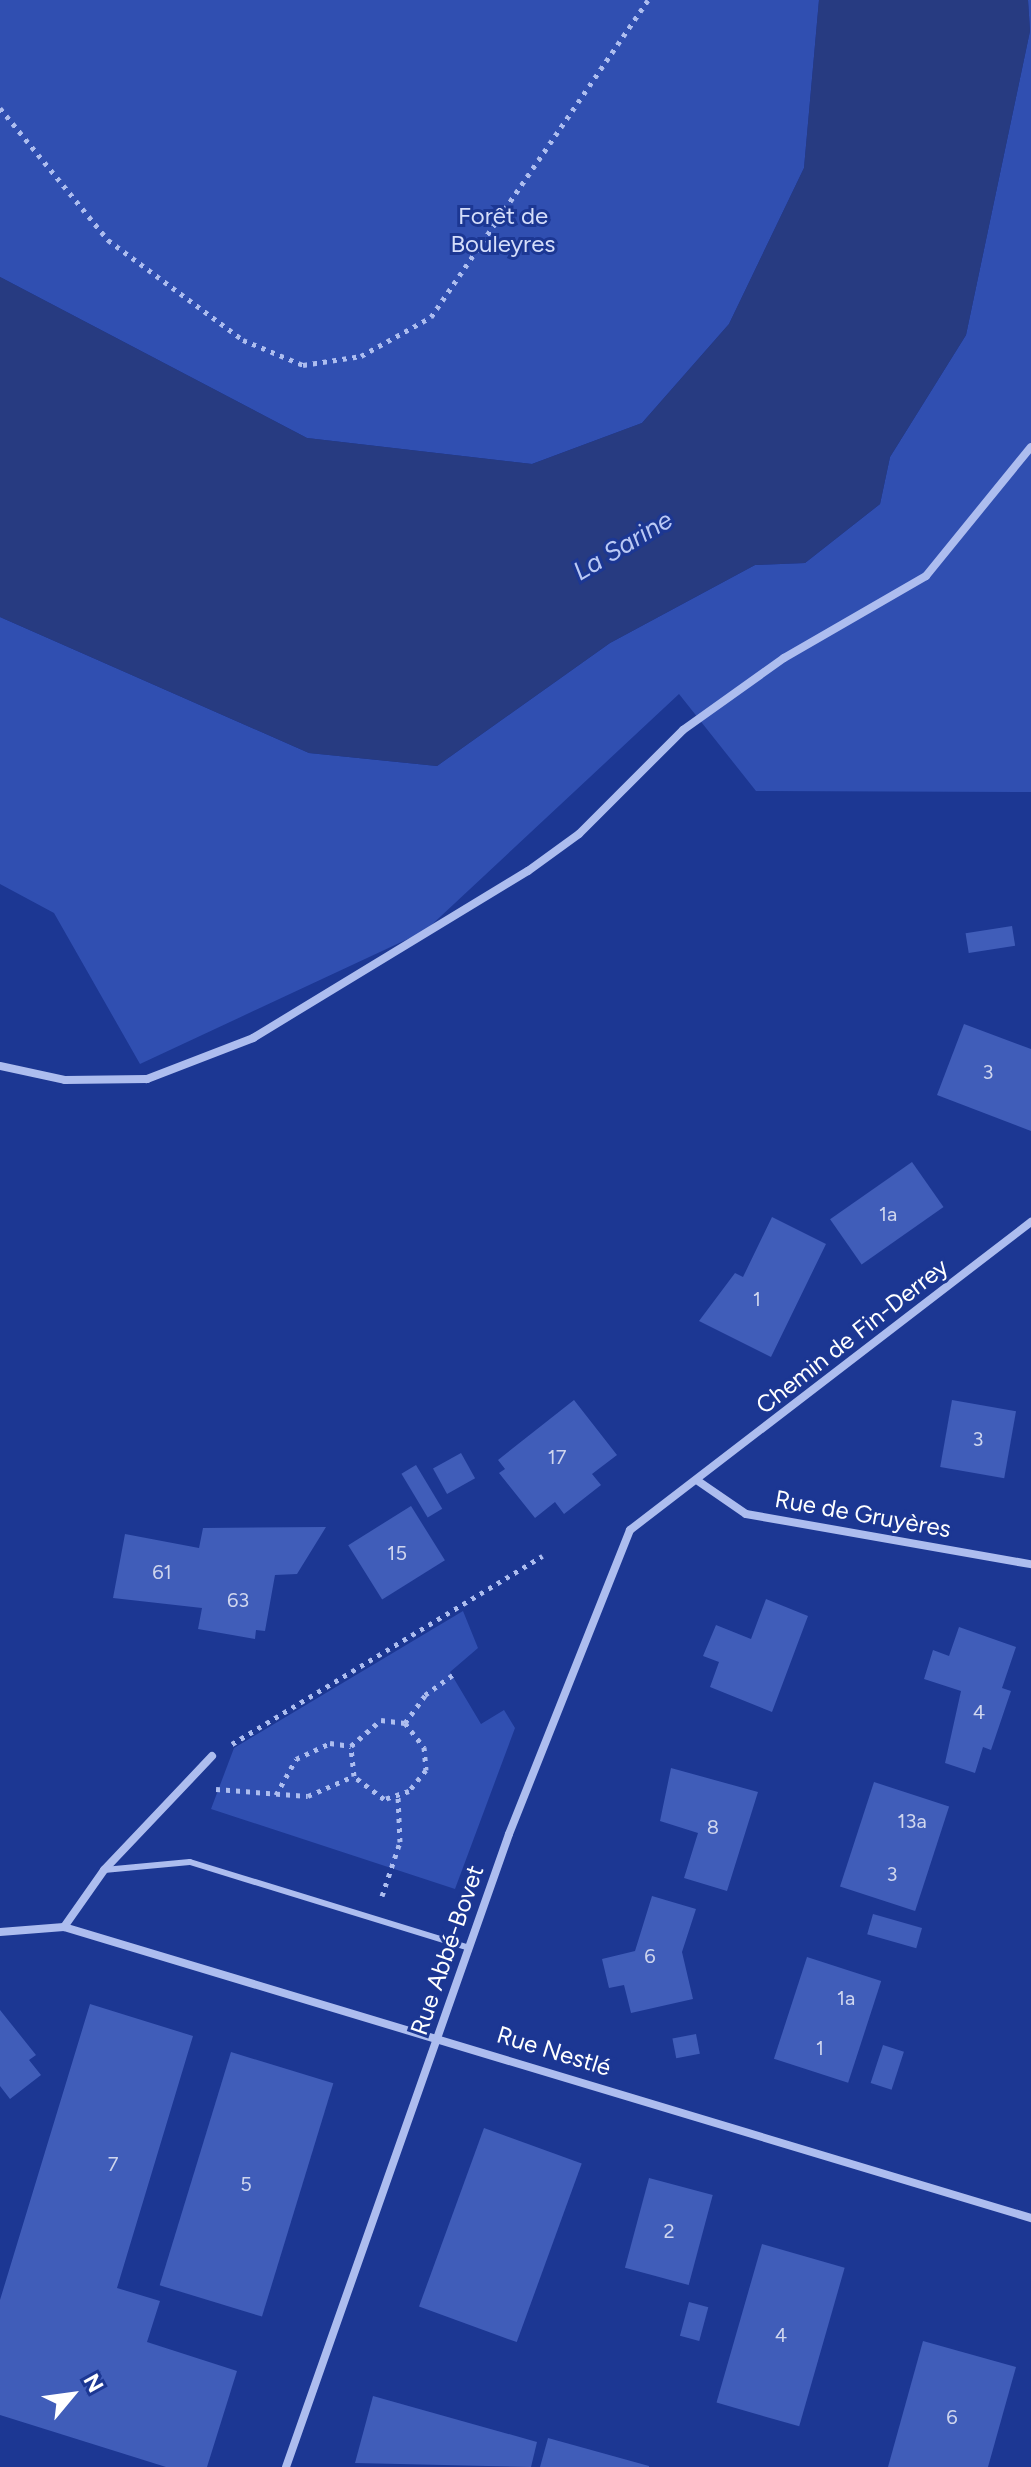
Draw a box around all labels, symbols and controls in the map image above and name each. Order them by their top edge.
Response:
park label: Forêt de Bouleyres [450,202,556,258]
water label: La Sarine [568,504,678,588]
house number: 3 [983,1060,993,1084]
house number: 1a [879,1202,897,1226]
street label: Chemin de Fin-Derrey [750,1252,954,1420]
house number: 1 [753,1287,761,1311]
house number: 3 [973,1427,983,1451]
house number: 17 [548,1445,566,1469]
street label: Rue de Gruyères [773,1484,953,1544]
house number: 15 [387,1541,407,1565]
house number: 61 [152,1560,172,1584]
house number: 63 [227,1588,249,1612]
house number: 4 [973,1700,985,1724]
house number: 13a [897,1809,927,1833]
house number: 8 [707,1815,719,1839]
street label: Rue Abbé-Bovet [404,1861,490,2039]
house number: 3 [887,1862,897,1886]
house number: 6 [644,1944,656,1968]
house number: 1a [837,1986,855,2010]
street label: Rue Nestlé [493,2020,615,2082]
house number: 1 [816,2036,824,2060]
house number: 7 [108,2152,118,2176]
house number: 5 [240,2172,252,2196]
house number: 2 [663,2219,675,2243]
house number: 4 [775,2323,787,2347]
north arrow [32,2355,112,2435]
text: N [77,2369,109,2397]
house number: 6 [946,2405,958,2429]

